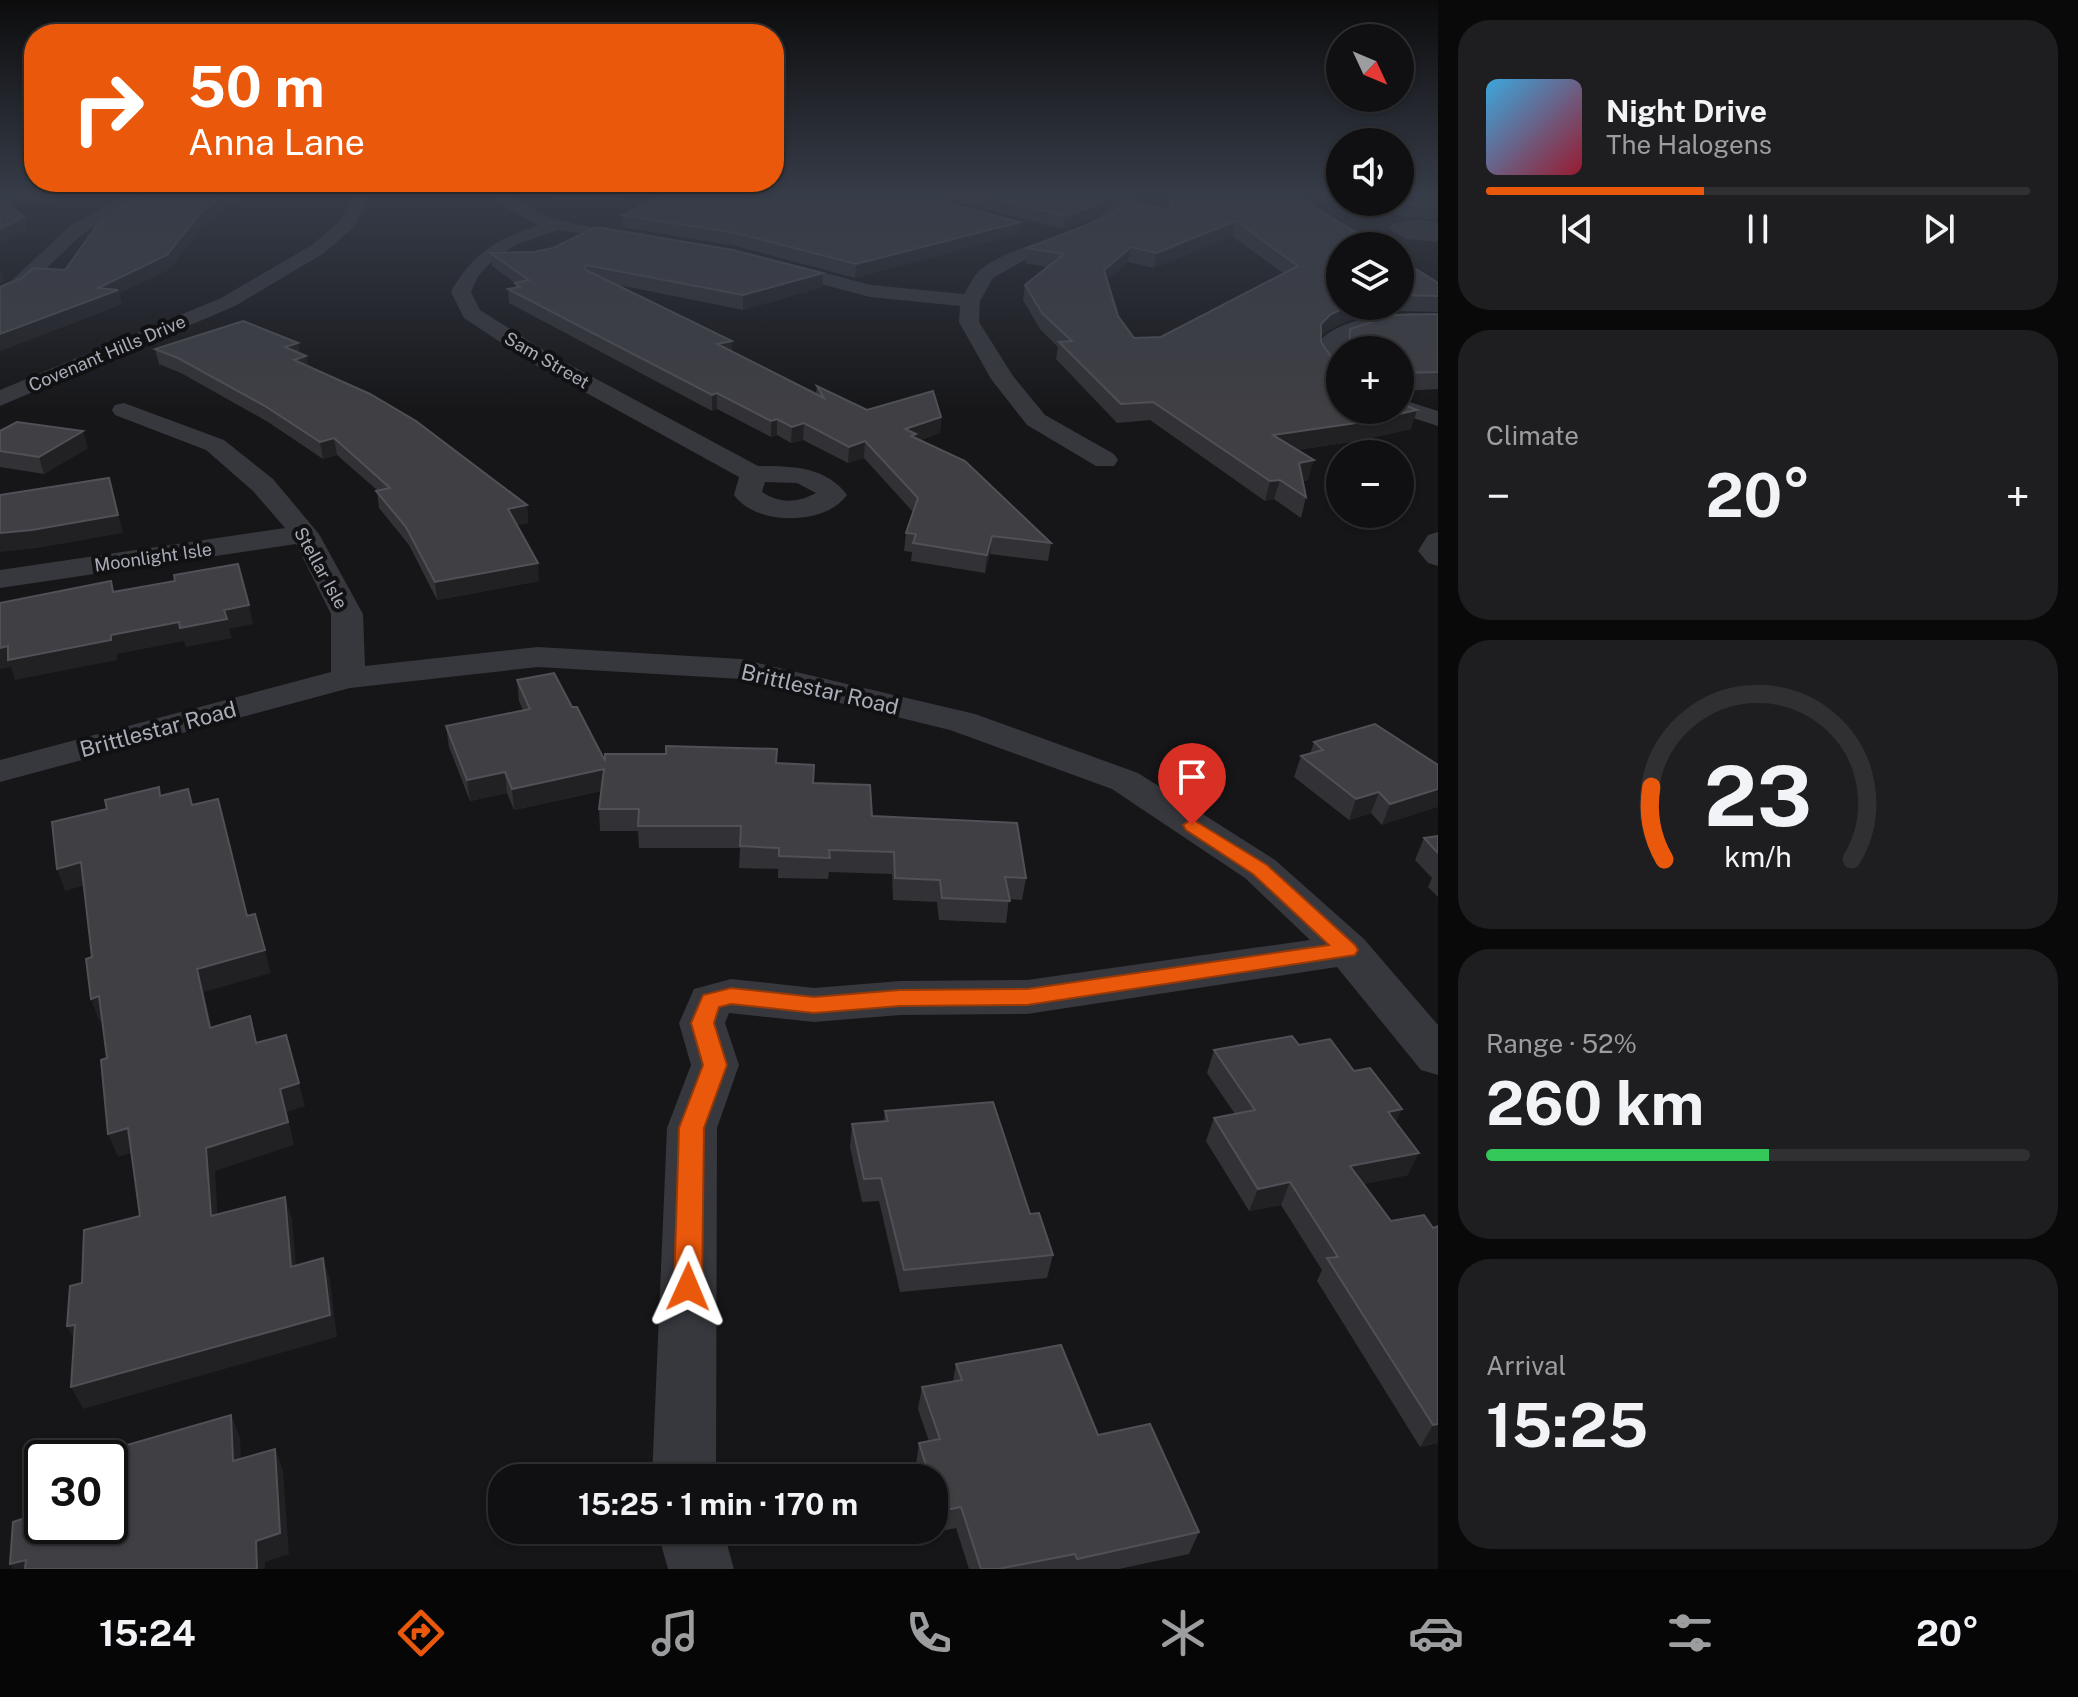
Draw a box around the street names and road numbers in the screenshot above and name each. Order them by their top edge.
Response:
street label: Covenant Hills Drive [25,310,189,396]
street label: Sam Street [501,327,593,393]
street label: Stellar Isle [290,524,352,612]
street label: Moonlight Isle [93,538,213,576]
street label: Brittlestar Road [739,658,901,720]
street label: Brittlestar Road [77,696,239,762]

